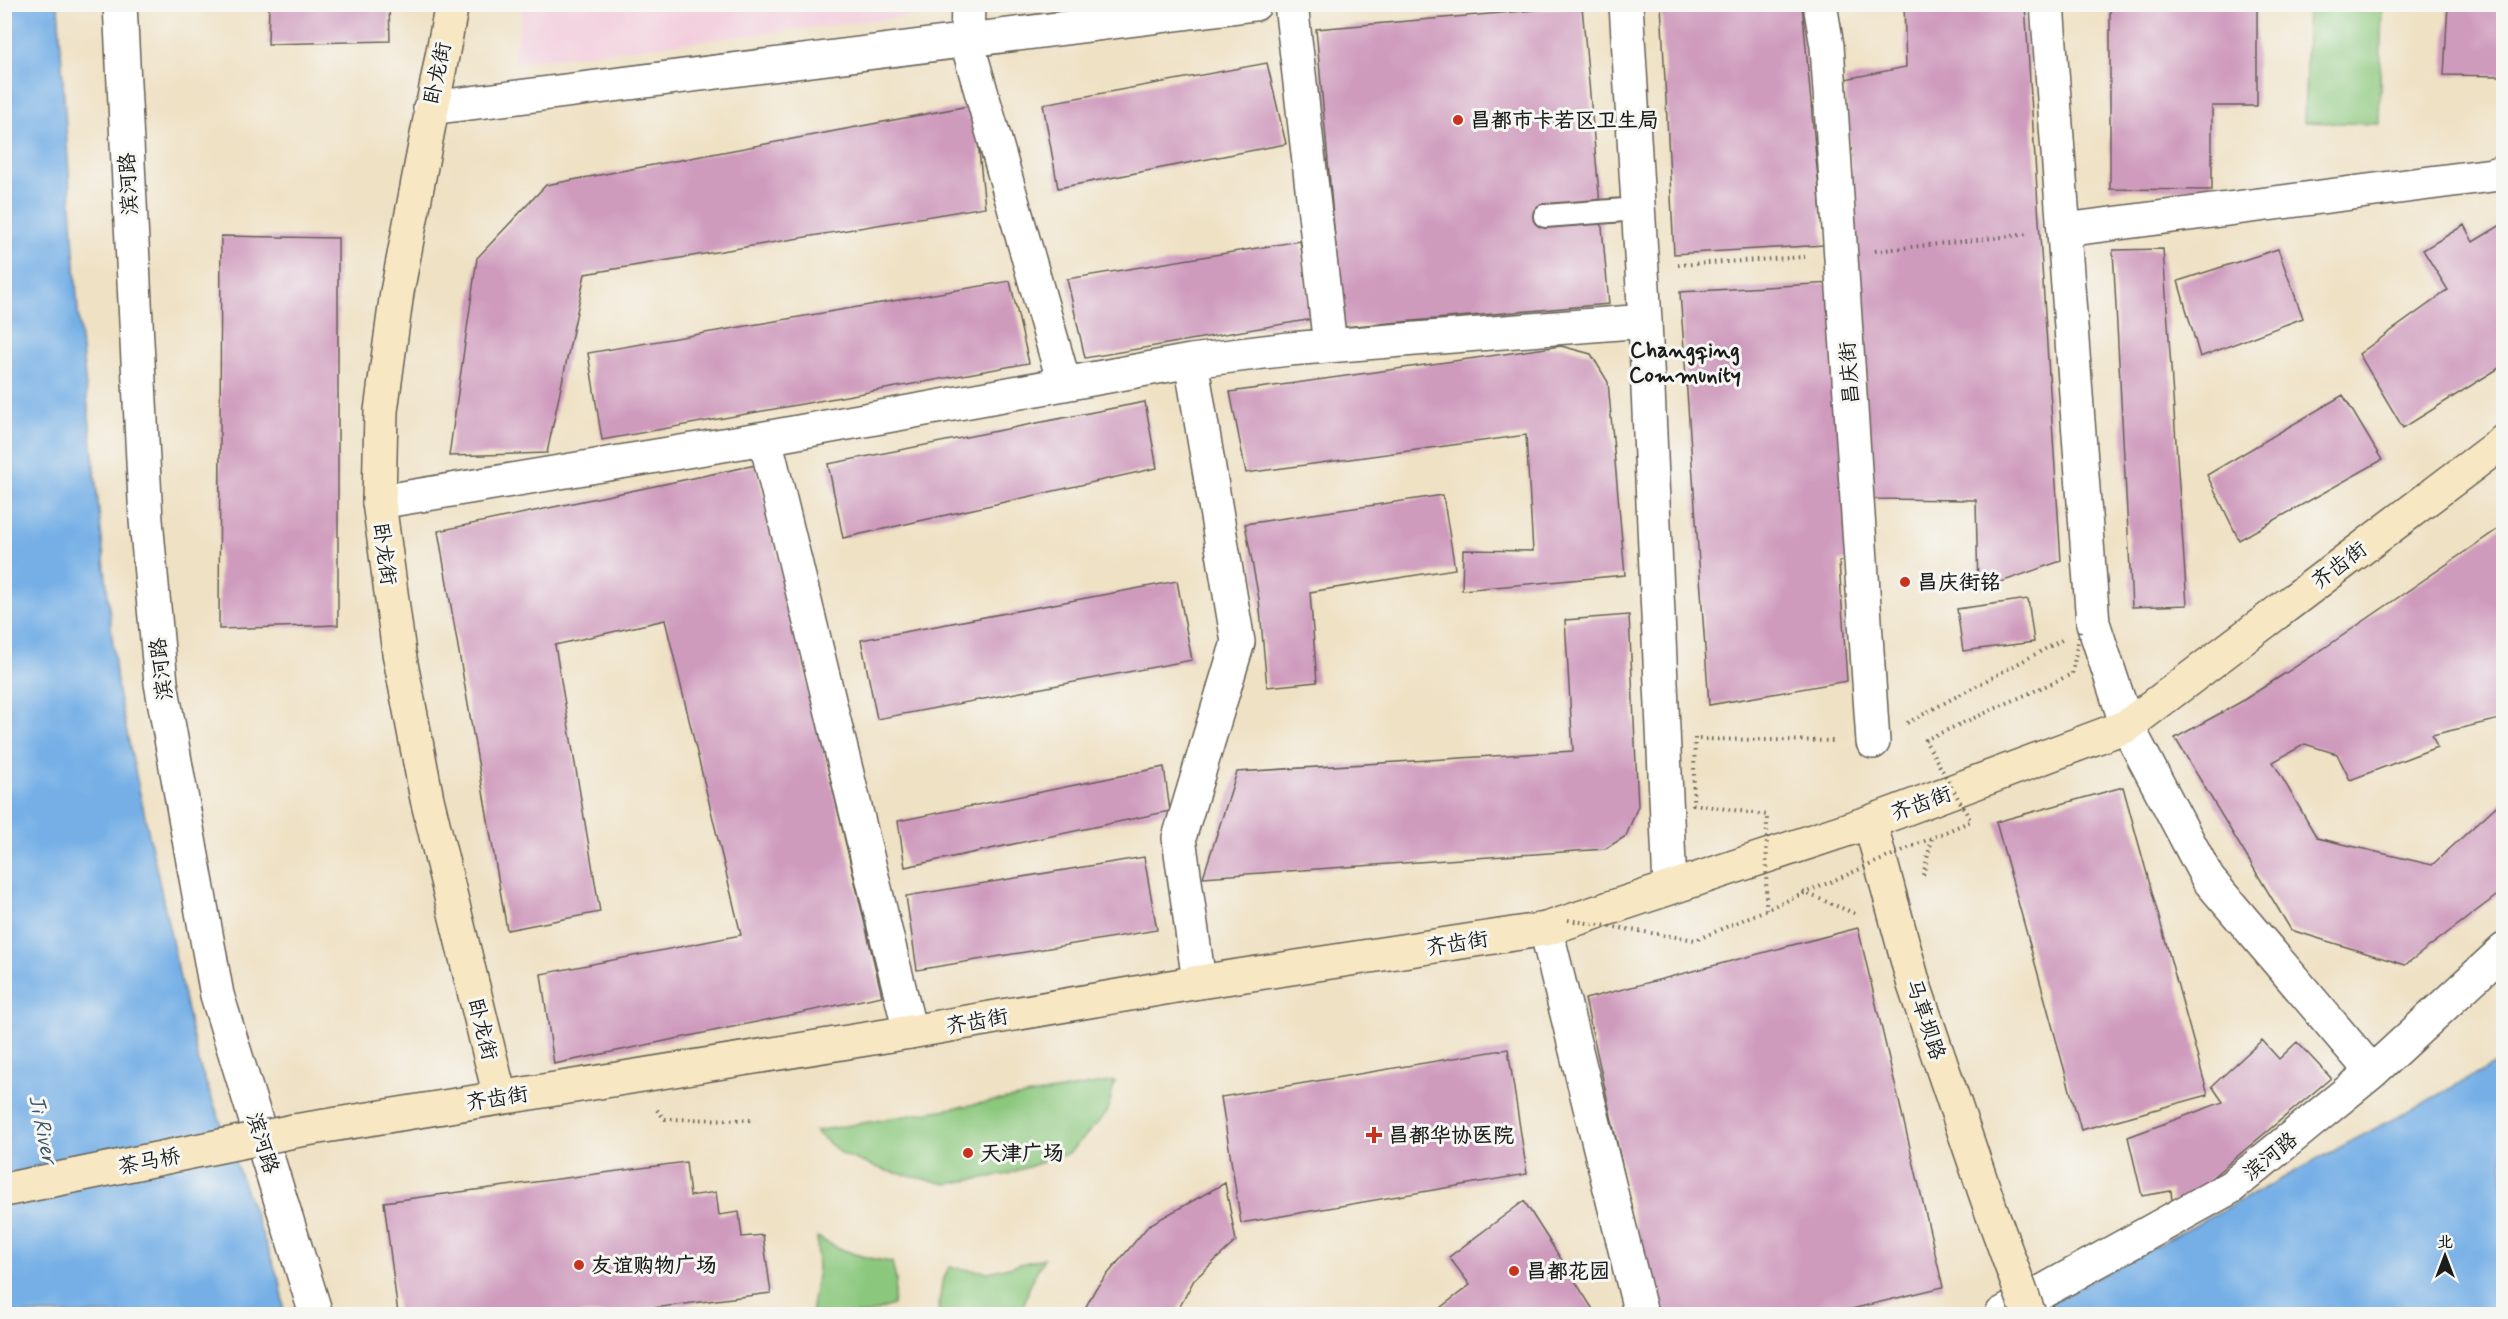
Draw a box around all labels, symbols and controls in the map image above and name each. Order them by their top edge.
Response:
street label: 卧龙街 [418,39,458,107]
place label: 昌都市卡若区卫生局 [1470,107,1659,135]
marker: 昌都市卡若区卫生局 [1451,113,1465,127]
street label: 滨河路 [113,152,145,216]
district label: Changqing Community [1629,337,1741,390]
street label: 昌庆街 [1834,341,1866,405]
street label: 卧龙街 [366,521,402,587]
street label: 齐齿街 [2306,536,2373,596]
place label: 昌庆街铭 [1917,569,2001,597]
marker: 昌庆街铭 [1898,575,1912,589]
street label: 滨河路 [144,636,180,702]
street label: 齐齿街 [1887,780,1956,828]
street label: 齐齿街 [1424,925,1490,963]
street label: 马草坝路 [1899,975,1951,1064]
street label: 卧龙街 [461,995,503,1063]
street label: 齐齿街 [944,1003,1011,1041]
street label: 齐齿街 [464,1080,530,1118]
water label: Ji River [21,1092,64,1169]
street label: 滨河路 [239,1109,285,1178]
place label: 昌都华协医院 [1388,1122,1514,1150]
marker: 昌都华协医院 [1365,1126,1383,1144]
street label: 滨河路 [2237,1126,2304,1187]
place label: 天津广场 [980,1140,1064,1168]
street label: 茶马桥 [116,1142,183,1182]
marker: 天津广场 [961,1146,975,1160]
north arrow [2415,1226,2475,1286]
text: 北 [2437,1232,2453,1253]
place label: 友谊购物广场 [591,1252,717,1280]
marker: 友谊购物广场 [572,1258,586,1272]
place label: 昌都花园 [1526,1258,1610,1286]
marker: 昌都花园 [1507,1264,1521,1278]

